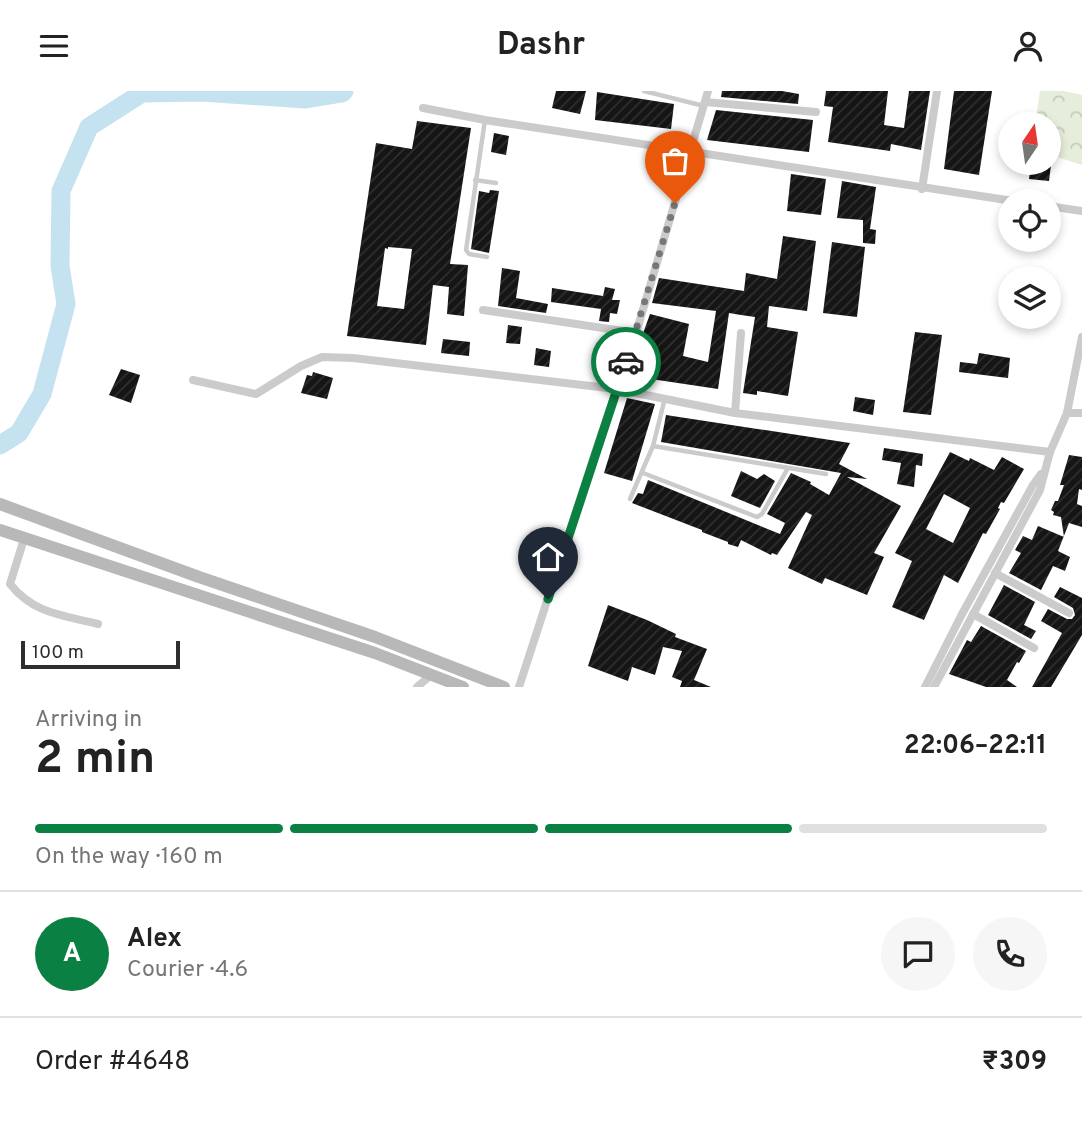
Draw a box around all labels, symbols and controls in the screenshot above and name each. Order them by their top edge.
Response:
text: Dashr [497,26,585,66]
icon: menu [35,27,73,65]
icon: person [1009,27,1047,65]
north arrow [998,112,1060,175]
map controls [998,112,1061,329]
pin [645,131,705,203]
icon: bag [656,142,694,180]
button: locate [998,189,1061,252]
button: layers [998,266,1061,329]
courier [591,327,661,397]
icon: car [607,343,645,381]
pin [518,527,578,599]
icon: home [529,538,567,576]
scale bar [21,638,180,670]
text: 100 m [32,641,84,665]
text: Arriving in [35,706,142,735]
text: 22:06–22:11 [904,730,1047,763]
text: 2 min [35,731,155,790]
text: On the way · 160 m [35,843,223,872]
button: chat [881,917,955,991]
button: phone [973,917,1047,991]
text: Alex [127,923,182,956]
text: A [63,938,81,971]
text: Courier · 4.6 [127,956,248,985]
text: Order #4648 [35,1046,190,1079]
text: ₹309 [982,1046,1047,1079]

